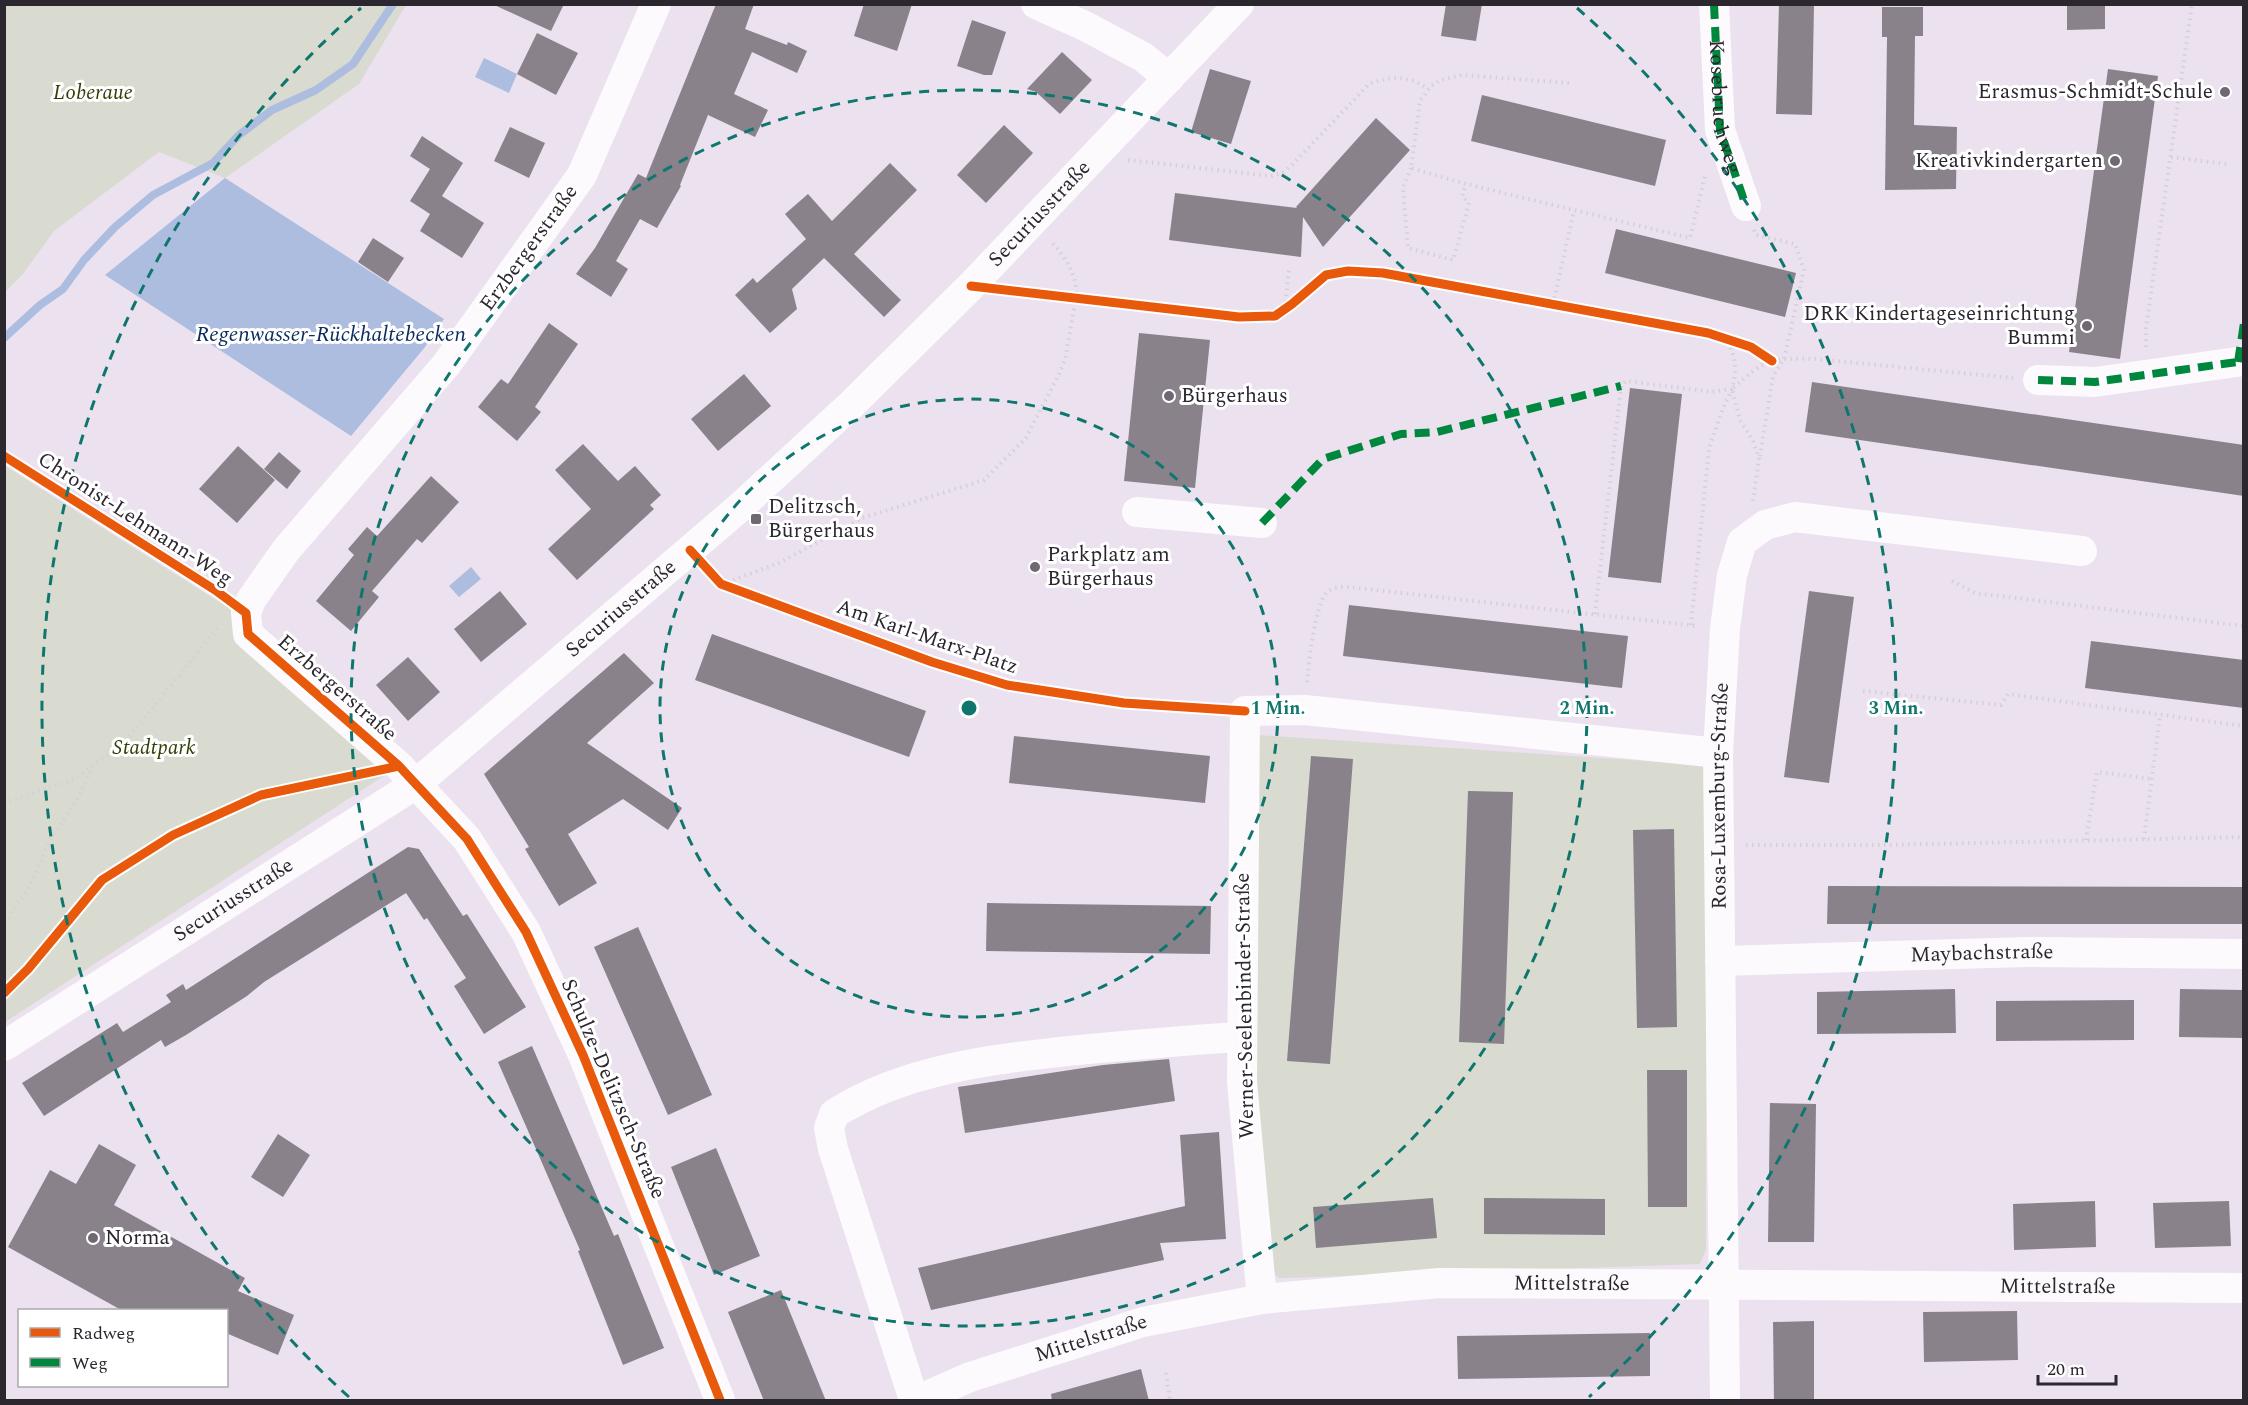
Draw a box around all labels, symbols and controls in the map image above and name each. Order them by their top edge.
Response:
street label: Kosebruchweg [1700,39,1750,179]
place label: Erasmus-Schmidt-Schule [1978,76,2213,108]
park label: Loberaue [53,77,133,109]
marker: Erasmus-Schmidt-Schule [2218,85,2232,99]
place label: Kreativkindergarten [1915,145,2103,177]
street label: Securiusstraße [981,153,1099,275]
marker: Kreativkindergarten [2108,154,2122,168]
street label: Erzbergerstraße [472,178,586,318]
place label: DRK Kindertageseinrichtung Bummi [1804,298,2075,354]
water label: Regenwasser-Rückhaltebecken [196,318,467,351]
marker: DRK Kindertageseinrichtung Bummi [2080,319,2094,333]
place label: Bürgerhaus [1181,380,1288,412]
marker: Bürgerhaus [1162,389,1176,403]
street label: Chronist-Lehmann-Weg [31,444,239,594]
place label: Delitzsch, Bürgerhaus [768,491,875,547]
marker: Delitzsch, Bürgerhaus [749,512,763,526]
place label: Parkplatz am Bürgerhaus [1047,539,1170,595]
street label: Securiusstraße [558,552,684,666]
marker: Parkplatz am Bürgerhaus [1028,560,1042,574]
street label: Am Karl-Marx-Platz [832,591,1022,683]
street label: Erzbergerstraße [270,627,404,749]
street label: Rosa-Luxemburg-Straße [1702,682,1738,910]
text: 1 Min. [1251,695,1305,722]
text: 2 Min. [1560,695,1614,722]
text: 3 Min. [1869,695,1923,722]
centre of rings [959,698,979,718]
park label: Stadtpark [112,732,196,764]
street label: Securiusstraße [167,850,300,950]
street label: Werner-Seelenbinder-Straße [1227,873,1263,1139]
street label: Maybachstraße [1910,936,2054,971]
street label: Schulze-Delitzsch-Straße [552,974,674,1204]
place label: Norma [105,1222,170,1254]
marker: Norma [86,1231,100,1245]
street label: Mittelstraße [1514,1267,1630,1300]
street label: Mittelstraße [1999,1270,2116,1303]
street label: Mittelstraße [1031,1306,1151,1371]
legend [18,1309,228,1387]
text: Radweg [72,1320,135,1347]
scale bar [2038,1348,2116,1386]
text: Weg [72,1350,108,1377]
text: 20 m [2047,1356,2085,1383]

